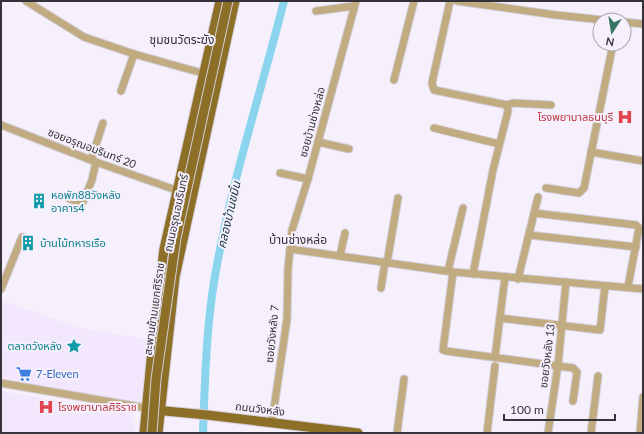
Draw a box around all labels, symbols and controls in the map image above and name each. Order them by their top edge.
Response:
north arrow [592,12,632,52]
district label: ชุมชนวัดระฆัง [150,32,214,47]
text: N [604,35,615,50]
street label: ซอยบ้านช่างหล่อ [296,85,327,158]
hospital icon: โรงพยาบาลธนบุรี [616,108,634,126]
place label: โรงพยาบาลธนบุรี [538,110,614,124]
street label: ซอยอรุณอมรินทร์ 20 [46,125,139,172]
street label: ถนนอรุณอมรินทร์ [161,172,191,253]
water label: คลองบ้านขมิ้น [213,179,244,250]
place label: หอพัก88วังหลัง อาคาร4 [51,188,121,214]
building icon: หอพัก88วังหลัง อาคาร4 [30,192,48,210]
district label: บ้านช่างหล่อ [269,232,327,247]
building icon: บ้านไม้ทหารเรือ [19,234,37,252]
place label: บ้านไม้ทหารเรือ [40,236,106,249]
street label: สะพานข้ามแยกศิริราช [141,262,166,356]
street label: ซอยวังหลัง 7 [262,304,281,364]
street label: ซอยวังหลัง 13 [536,323,557,389]
place icon: ตลาดวังหลัง [65,337,83,355]
place label: ตลาดวังหลัง [8,339,62,352]
supermarket icon: 7-Eleven [15,365,33,383]
place label: 7-Eleven [36,367,79,380]
scale bar [504,396,615,422]
hospital icon: โรงพยาบาลศิริราช [37,398,55,416]
street label: ถนนวังหลัง [234,399,286,418]
place label: โรงพยาบาลศิริราช [58,400,137,413]
text: 100 m [510,402,544,417]

